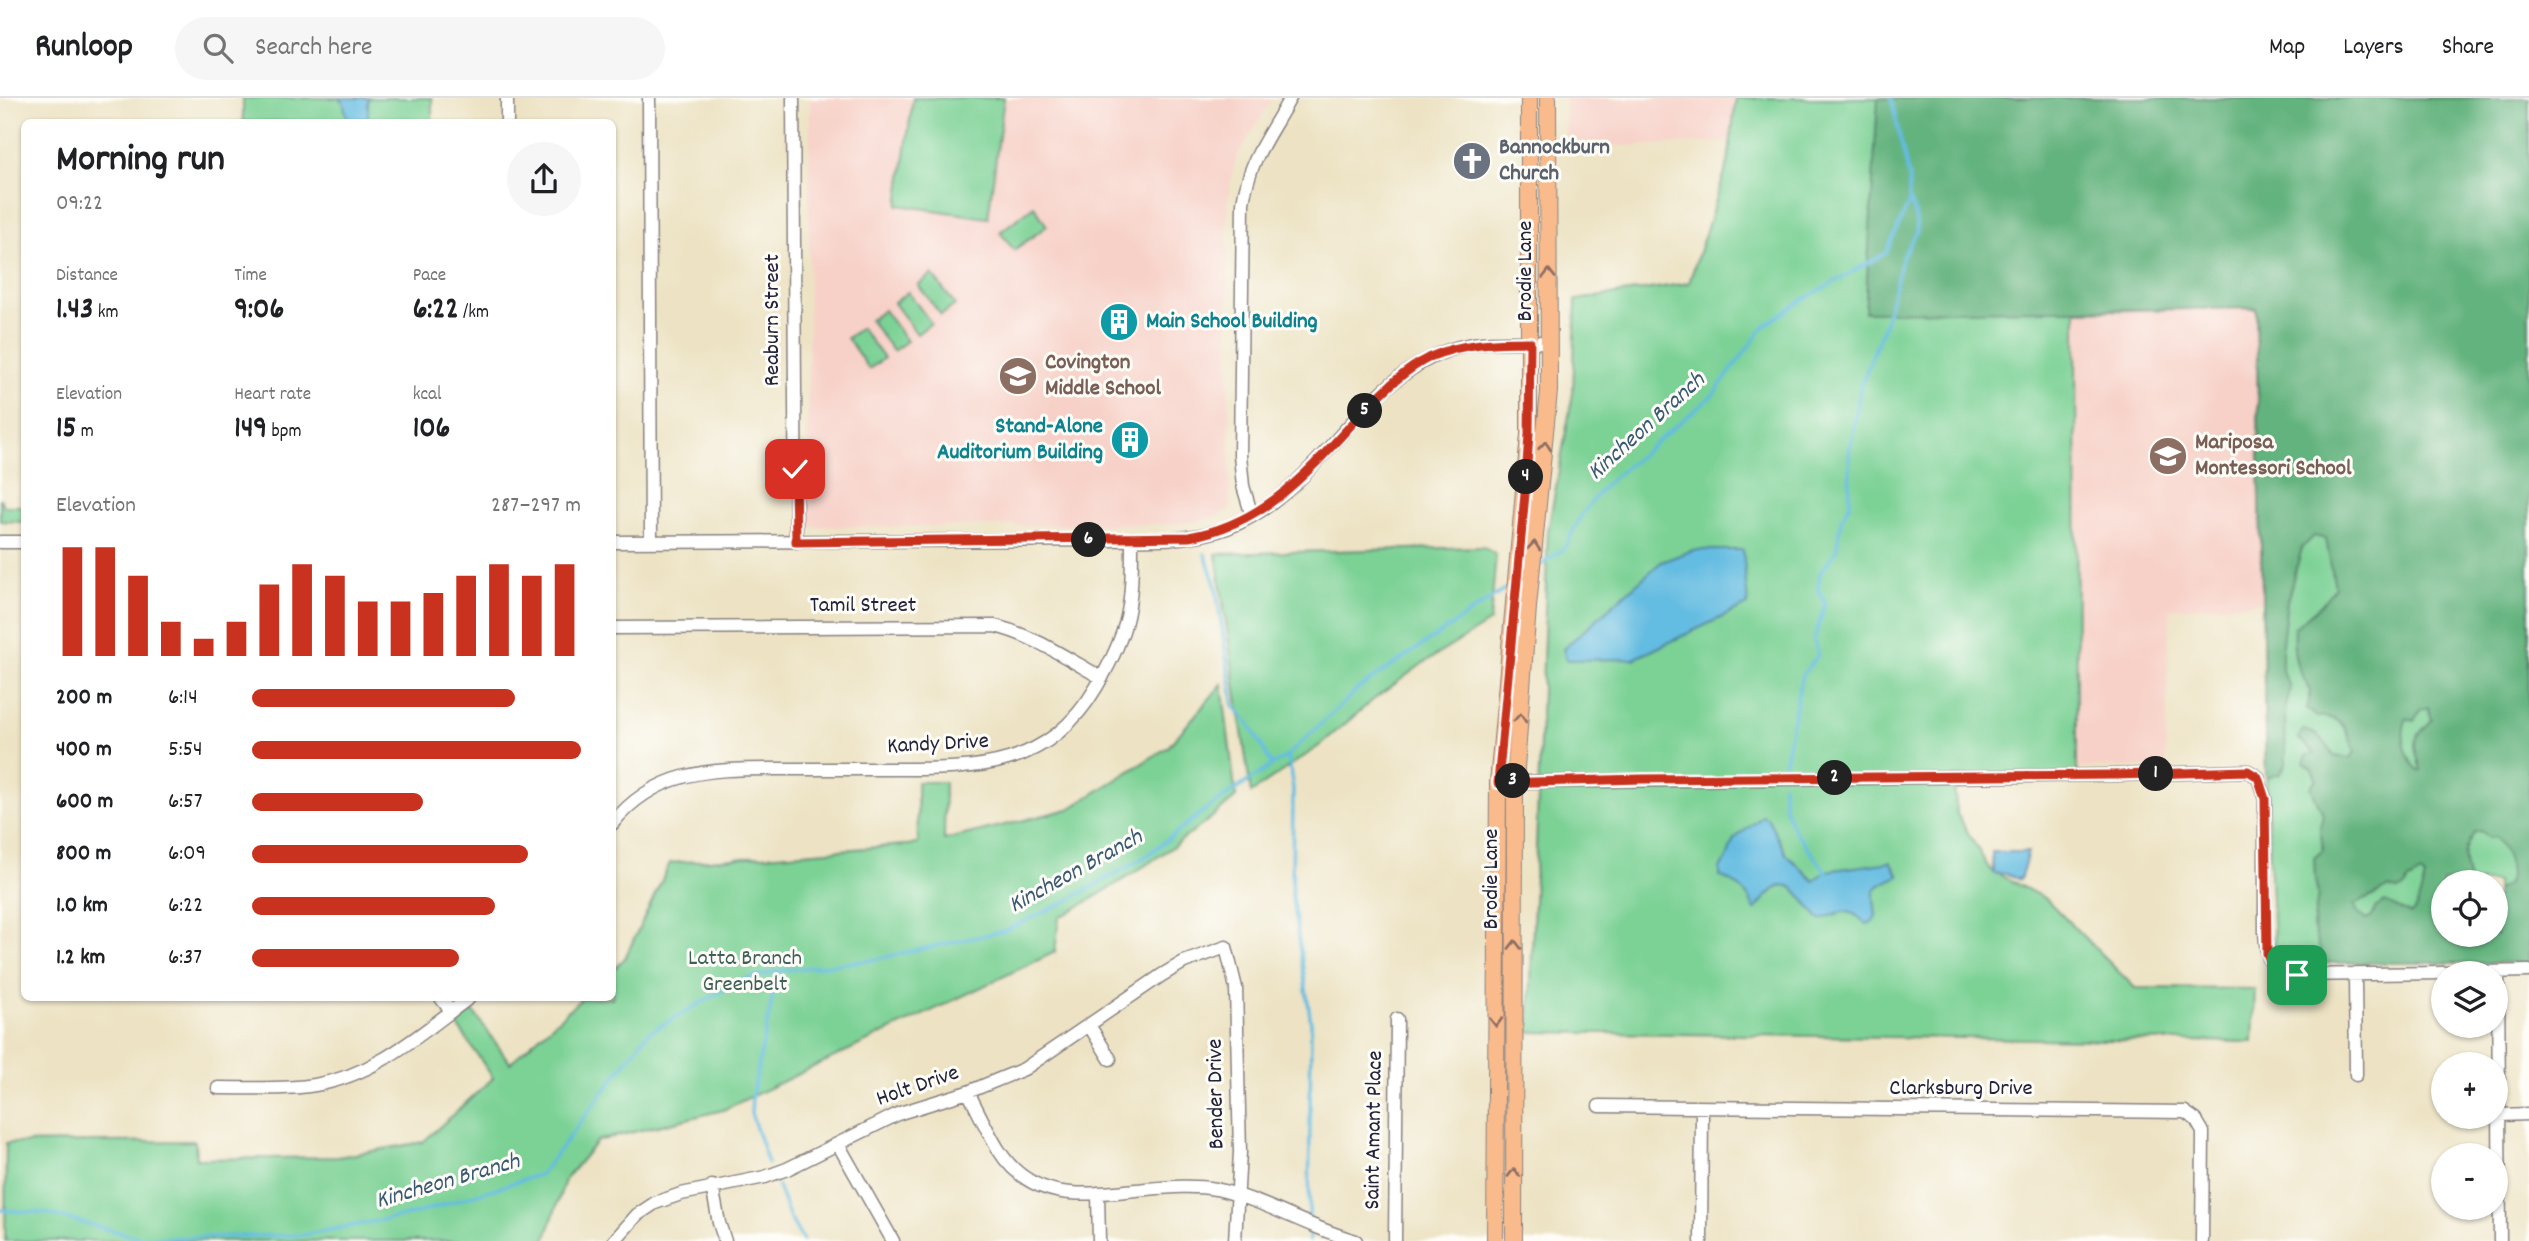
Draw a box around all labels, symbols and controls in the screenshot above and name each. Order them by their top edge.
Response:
search box [175,17,665,80]
text: Runloop [35,25,133,72]
icon: search [199,29,237,67]
text: Search here [255,30,372,67]
text: Map [2269,31,2305,65]
text: Layers [2343,31,2404,65]
text: Share [2442,31,2494,65]
place label: Bannockburn Church [1499,132,1610,191]
text: Morning run [56,134,225,189]
church icon: Bannockburn Church [1451,140,1493,182]
button: share [507,142,581,216]
text: 09:22 [56,188,103,221]
street label: Brodie Lane [1510,221,1543,322]
street label: Reaburn Street [757,254,790,386]
text: Distance [56,263,118,290]
text: Time [234,263,267,290]
text: Pace [413,263,446,290]
one-way arrow [1541,268,1557,278]
text: 1.43 [56,290,93,333]
text: 9:06 [234,290,284,333]
text: 6:22 [413,290,459,333]
text: km [93,300,119,327]
text: /km [459,300,489,327]
building icon: Main School Building [1098,301,1140,343]
place label: Main School Building [1146,306,1318,339]
place label: Covington Middle School [1045,347,1162,406]
school or university icon: Covington Middle School [997,355,1039,397]
water label: Kincheon Branch [1581,364,1714,489]
text: Elevation [56,382,122,409]
text: Heart rate [234,382,311,409]
text: kcal [413,382,442,409]
pin: 5 [1348,394,1382,428]
text: 5 [1360,397,1369,424]
text: 15 [56,409,76,452]
text: 149 [234,409,267,452]
text: 106 [413,409,450,452]
place label: Stand-Alone Auditorium Building [937,411,1103,470]
text: m [76,419,94,446]
text: bpm [267,419,301,446]
building icon: Stand-Alone Auditorium Building [1109,419,1151,461]
place label: Mariposa Montessori School [2195,427,2352,486]
school or university icon: Mariposa Montessori School [2147,435,2189,477]
pin [765,439,825,499]
one-way arrow [1537,440,1552,452]
icon: check [776,450,814,488]
pin: 4 [1508,460,1544,494]
text: 4 [1522,463,1529,490]
text: Elevation [56,490,136,523]
text: 287–297 m [491,490,581,523]
pin: 6 [1072,522,1106,558]
text: 6 [1084,526,1093,553]
one-way arrow [1526,540,1541,551]
street label: Tamil Street [810,590,916,623]
text: 200 m [56,682,112,715]
text: 6:14 [168,682,198,715]
one-way arrow [1512,712,1527,723]
street label: Kandy Drive [886,726,990,764]
text: 400 m [56,734,112,767]
text: 5:54 [168,734,203,767]
pin: 1 [2138,756,2174,792]
pin: 2 [1818,760,1853,796]
text: 1 [2153,760,2158,787]
pin: 3 [1496,764,1530,798]
text: 2 [1830,764,1839,791]
text: 3 [1508,767,1517,794]
text: 600 m [56,786,113,819]
text: 6:57 [168,786,203,819]
water label: Kincheon Branch [1003,821,1150,923]
street label: Brodie Lane [1476,829,1509,930]
text: 800 m [56,838,111,871]
text: 6:09 [168,838,206,871]
map controls [2431,870,2508,1220]
button: locate [2431,870,2508,947]
text: 1.0 km [56,890,108,923]
text: 6:22 [168,890,203,923]
one-way arrow [1507,940,1523,950]
text: 1.2 km [56,942,105,975]
text: 6:37 [168,942,202,975]
park label: Latta Branch Greenbelt [688,943,802,1002]
pin [2267,945,2327,1005]
icon: arrive [2278,956,2316,994]
button: layers [2431,961,2508,1038]
one-way arrow [1488,1018,1504,1028]
street label: Bender Drive [1200,1038,1234,1150]
street label: Saint Amant Place [1357,1050,1393,1210]
button: + [2431,1052,2508,1129]
street label: Holt Drive [872,1057,964,1117]
street label: Clarksburg Drive [1889,1073,2033,1106]
button: − [2431,1143,2508,1220]
water label: Kincheon Branch [372,1145,525,1219]
one-way arrow [1506,1167,1522,1178]

